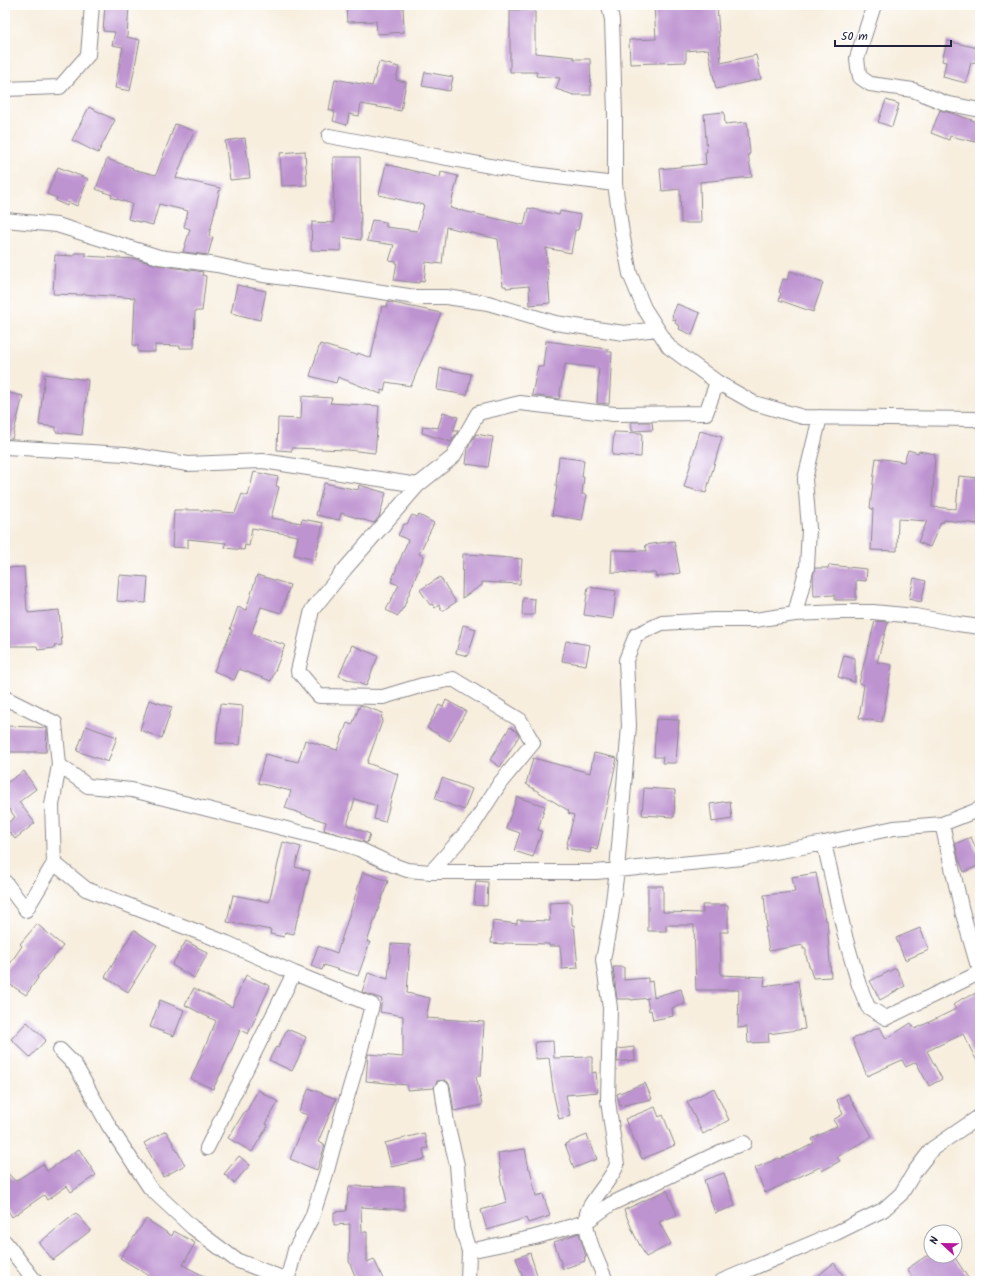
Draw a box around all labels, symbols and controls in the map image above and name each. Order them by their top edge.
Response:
scale bar [835,22,951,48]
text: 50 m [841,27,868,46]
north arrow [923,1224,963,1264]
text: N [925,1234,944,1247]

